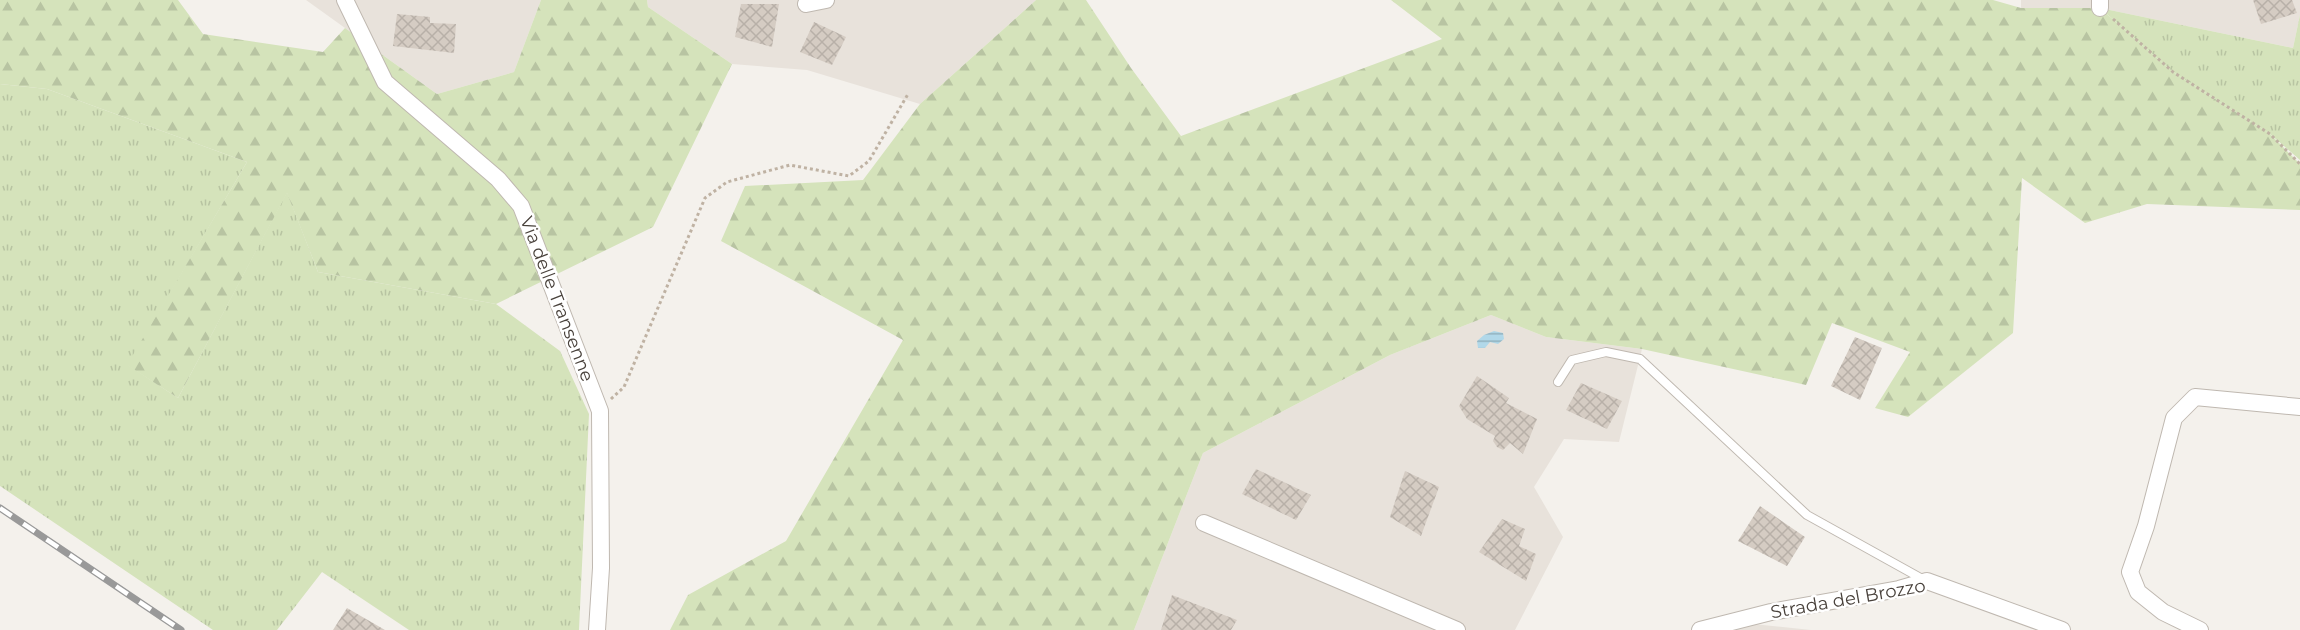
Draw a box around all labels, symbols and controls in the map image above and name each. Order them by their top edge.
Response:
street label: Via delle Transenne [515,213,599,385]
street label: Strada del Brozzo [1769,575,1927,623]

